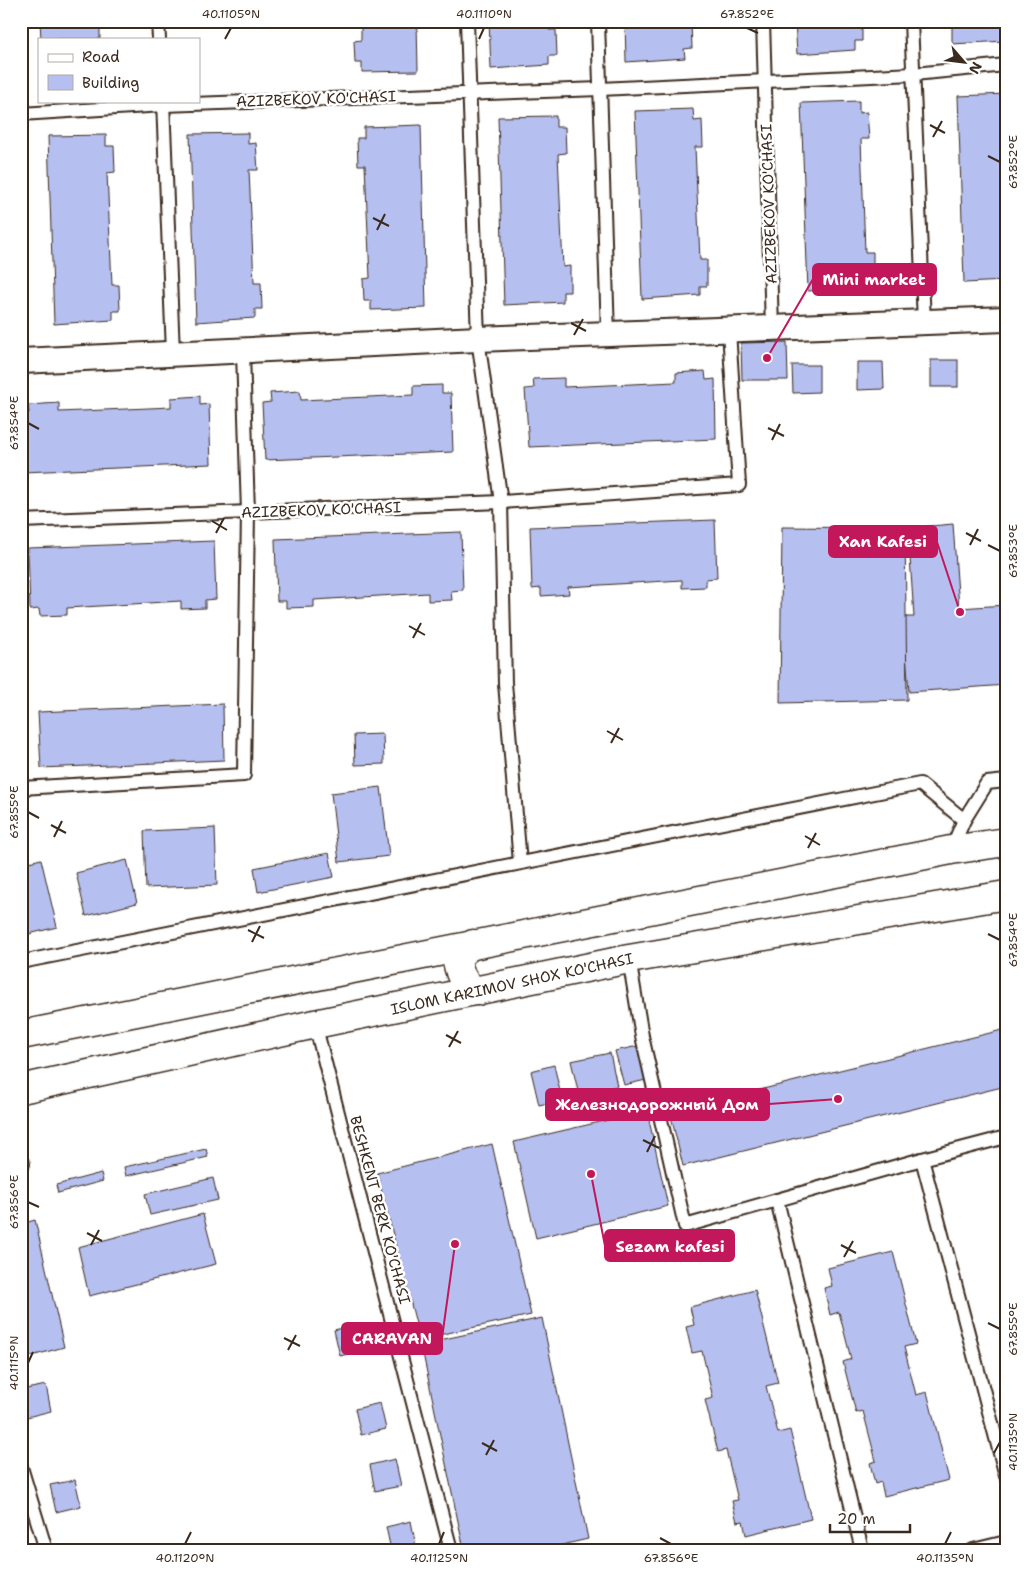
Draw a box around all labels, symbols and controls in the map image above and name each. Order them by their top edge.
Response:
text: 40.1105°N [202,6,260,22]
text: 40.1110°N [456,6,512,22]
text: 67.852°E [720,6,774,22]
legend [38,38,200,102]
north arrow [940,38,990,88]
text: Road [82,47,120,67]
text: N [965,59,986,77]
text: Building [82,73,139,93]
street label: AZIZBEKOV KO'CHASI [236,86,396,112]
street label: AZIZBEKOV KO'CHASI [756,124,782,284]
text: 67.852°E [1005,135,1021,189]
callout: Mini market [813,264,936,295]
text: Mini market [822,269,926,290]
text: 67.854°E [6,396,22,450]
street label: AZIZBEKOV KO'CHASI [241,497,401,523]
text: 67.853°E [1005,524,1021,578]
callout: Xan Kafesi [829,526,937,557]
text: Xan Kafesi [839,531,927,552]
text: 67.855°E [6,785,22,839]
text: 67.854°E [1005,913,1021,967]
street label: ISLOM KARIMOV SHOX KO'CHASI [389,948,635,1020]
callout: Железнодорожный Дом [546,1089,769,1120]
text: Железнодорожный Дом [555,1094,759,1115]
street label: BESHKENT BERK KO'CHASI [345,1114,415,1306]
text: 67.856°E [6,1175,22,1229]
callout: Sezam kafesi [605,1230,734,1261]
text: Sezam kafesi [615,1236,725,1257]
text: 67.855°E [1005,1302,1021,1356]
callout: CARAVAN [342,1323,442,1354]
text: CARAVAN [352,1328,432,1349]
text: 40.1115°N [6,1335,22,1391]
text: 40.1135°N [1005,1413,1021,1471]
scale bar [830,1501,910,1533]
text: 20 m [837,1509,876,1529]
text: 40.1120°N [155,1550,215,1566]
text: 40.1125°N [410,1550,468,1566]
text: 67.856°E [644,1550,698,1566]
text: 40.1135°N [916,1550,974,1566]

